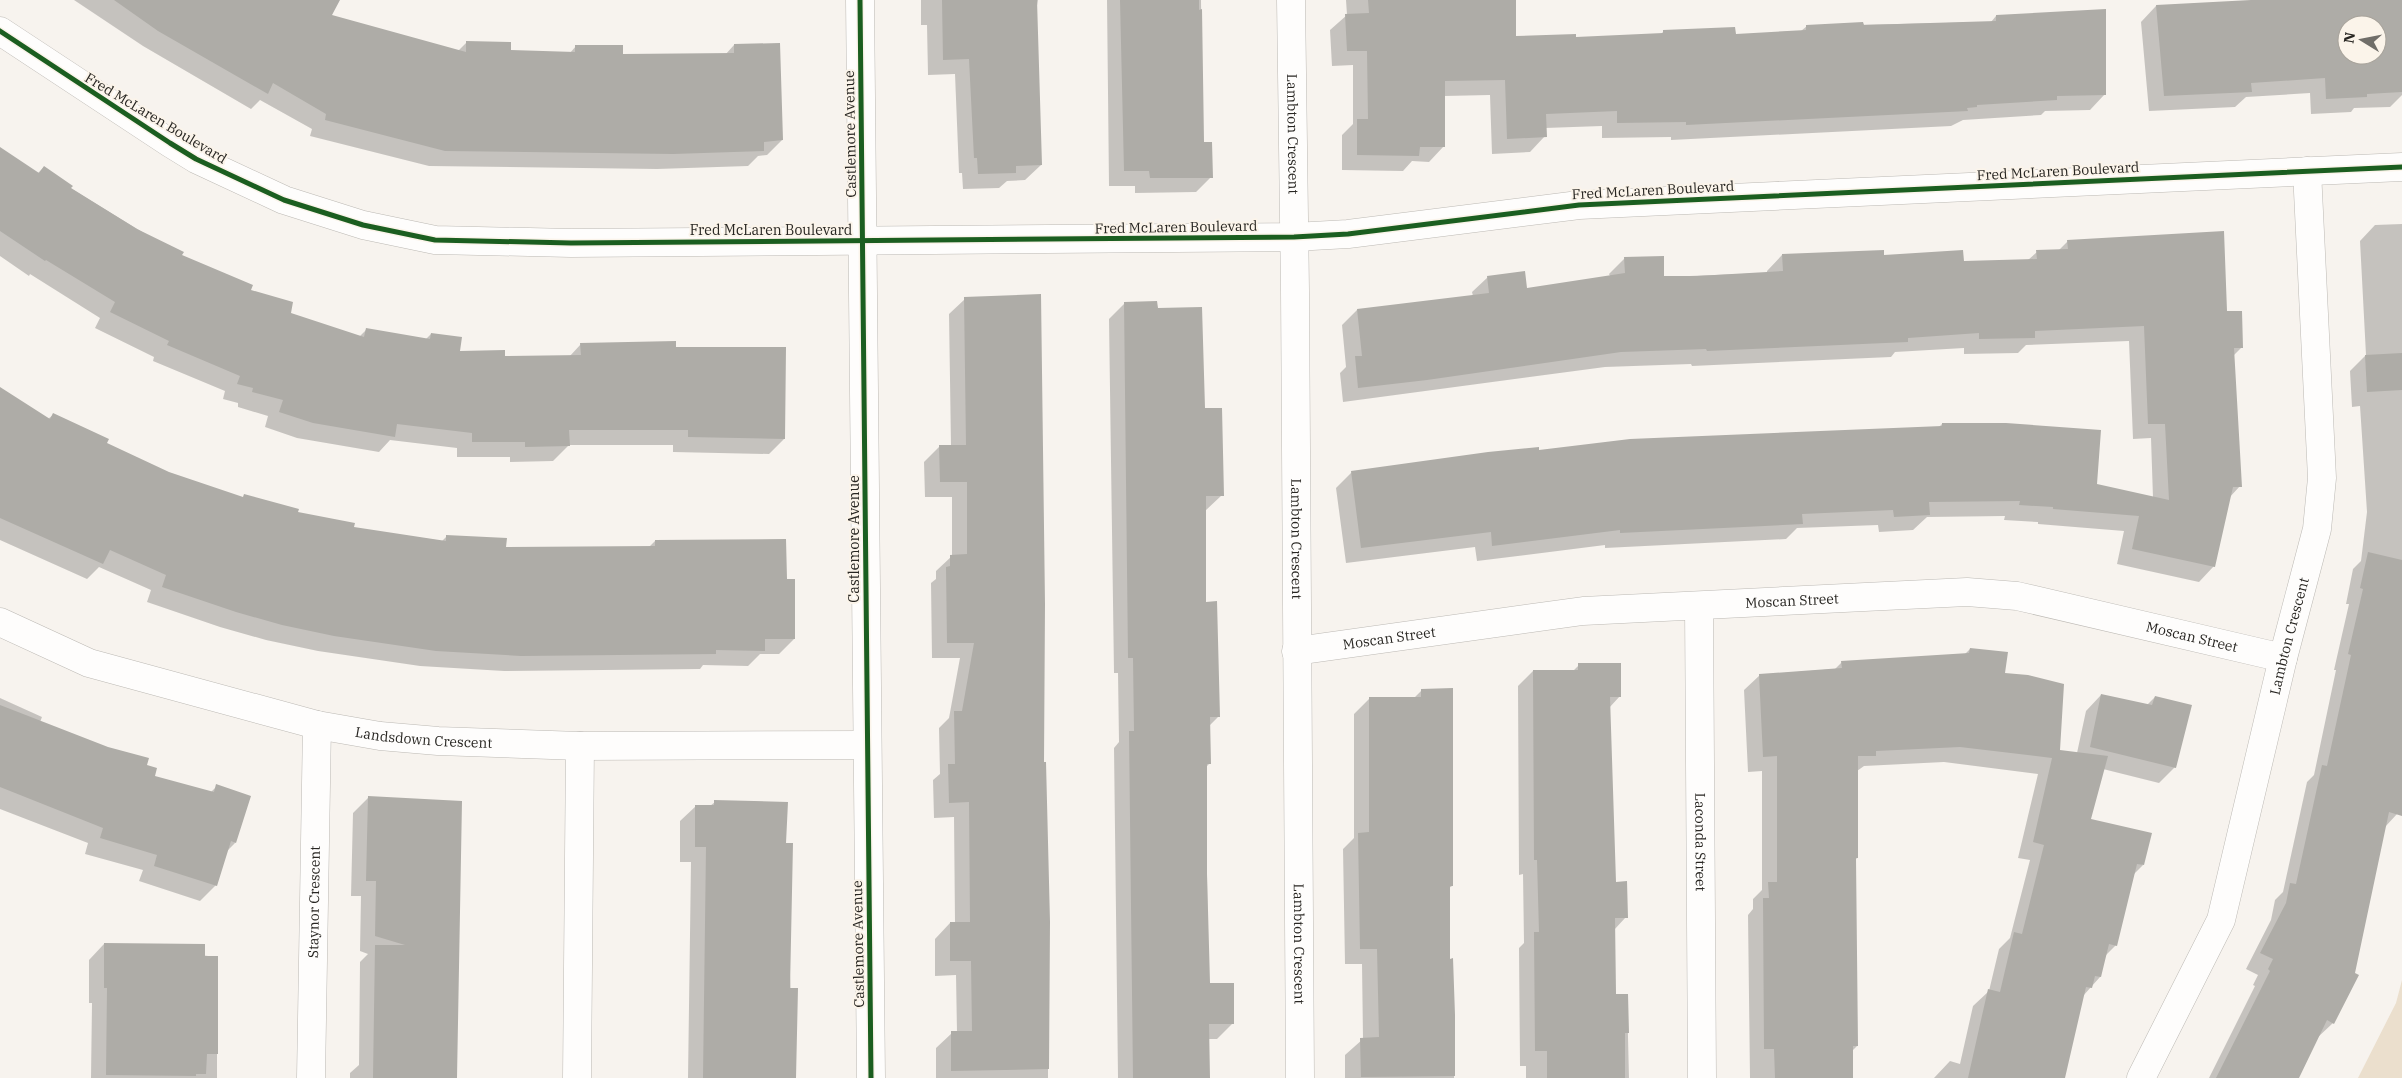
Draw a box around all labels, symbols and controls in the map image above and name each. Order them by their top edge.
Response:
north arrow [2337,15,2387,65]
text: N [2339,31,2359,45]
street label: Fred McLaren Boulevard [82,68,231,168]
street label: Castlemore Avenue [840,70,860,198]
street label: Lambton Crescent [1283,74,1303,195]
street label: Fred McLaren Boulevard [1976,158,2140,184]
street label: Fred McLaren Boulevard [1571,177,1735,203]
street label: Fred McLaren Boulevard [1095,217,1258,237]
street label: Fred McLaren Boulevard [690,221,853,239]
street label: Castlemore Avenue [845,475,863,603]
street label: Lambton Crescent [1287,479,1306,599]
street label: Lambton Crescent [2266,575,2313,697]
street label: Moscan Street [1745,589,1839,612]
street label: Moscan Street [2144,617,2239,656]
street label: Moscan Street [1342,623,1437,653]
street label: Landsdown Crescent [354,723,493,752]
street label: Laconda Street [1691,793,1710,891]
street label: Staynor Crescent [304,846,324,958]
street label: Castlemore Avenue [848,880,868,1008]
street label: Lambton Crescent [1290,884,1309,1004]

